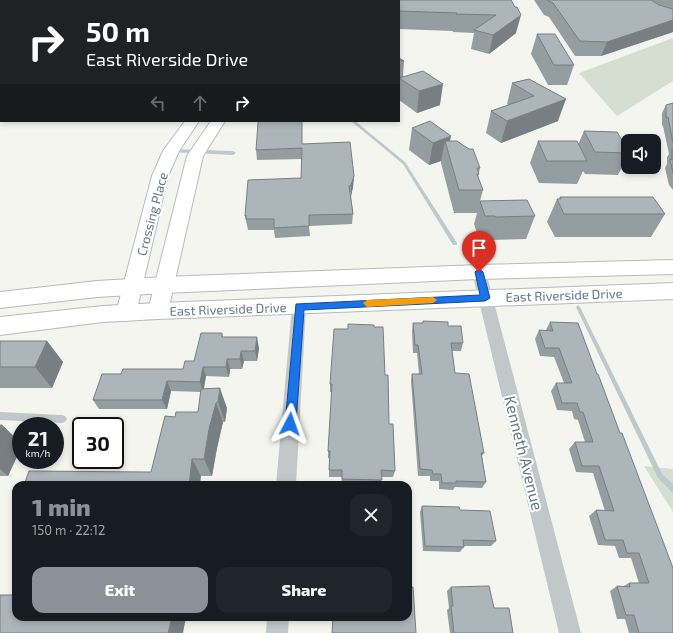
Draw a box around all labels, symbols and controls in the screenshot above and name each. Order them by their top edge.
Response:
text: 50 m [86,14,150,48]
icon: right [20,16,72,68]
text: East Riverside Drive [86,48,248,70]
icon: left [147,92,169,114]
icon: ahead [189,92,211,114]
icon: right [231,92,253,114]
map controls [621,134,661,174]
button: sound [621,134,661,174]
street label: Crossing Place [133,170,171,258]
pin [462,231,496,272]
icon: arrive [468,237,490,259]
street label: East Riverside Drive [505,285,623,305]
street label: East Riverside Drive [169,299,287,319]
street label: Kenneth Avenue [501,394,548,512]
position arrow [269,403,311,445]
speed limit sign: 30 [72,417,124,469]
text: 21 [28,426,48,450]
text: km/h [26,447,50,459]
text: 1 min [32,492,91,521]
button: close [350,494,392,536]
text: 150 m · 22:12 [32,522,105,538]
button: Exit [32,567,208,613]
button: Share [216,567,392,613]

